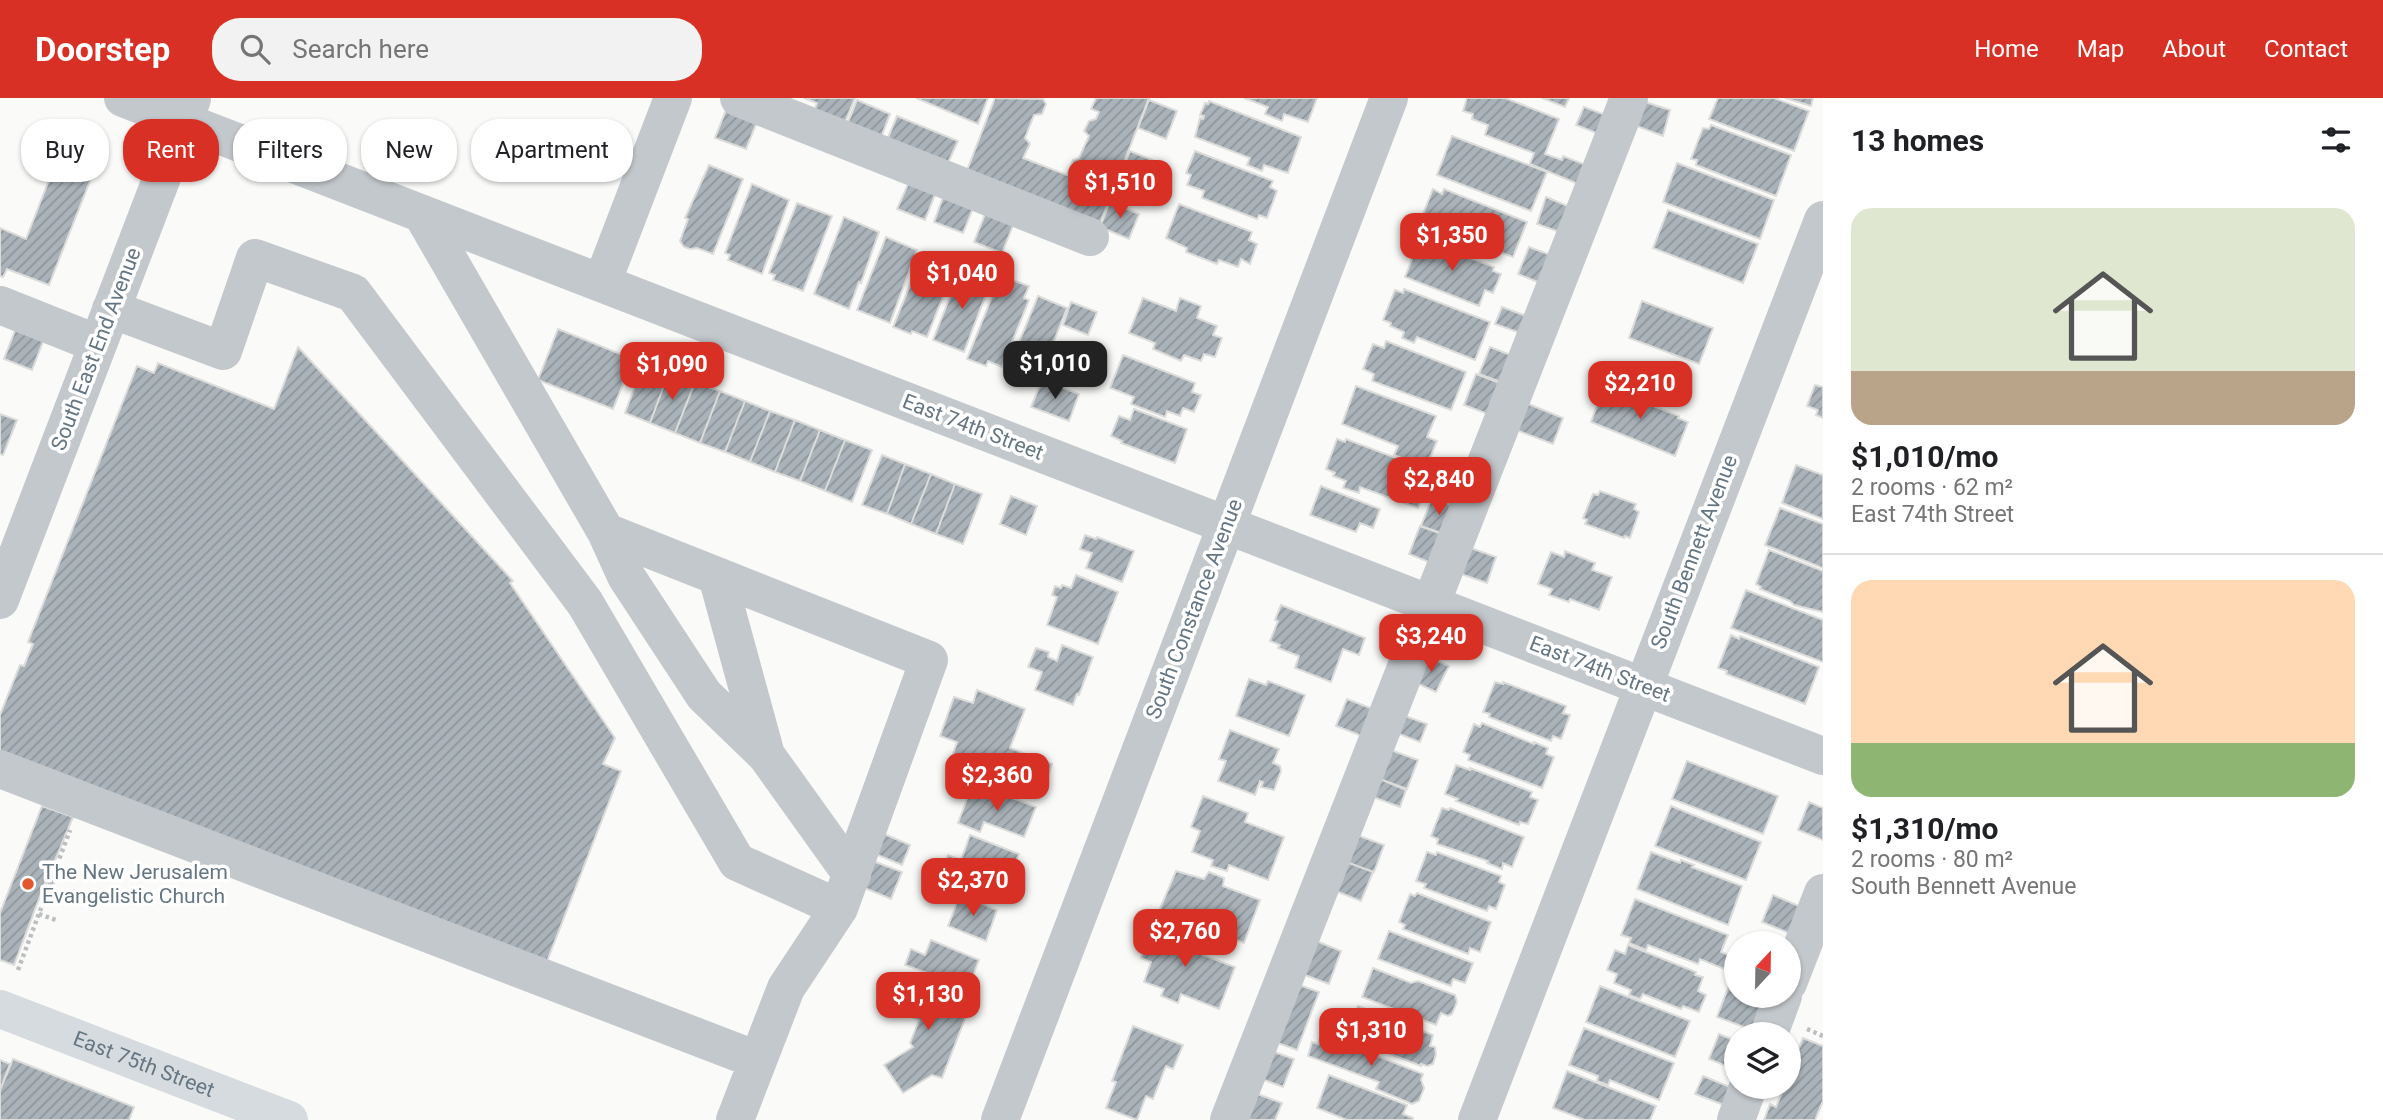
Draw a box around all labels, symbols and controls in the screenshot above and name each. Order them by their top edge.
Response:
search box [212,18,702,81]
text: Doorstep [35,30,170,69]
icon: search [236,30,274,68]
text: Search here [292,34,429,64]
text: Home [1974,35,2039,63]
text: Map [2077,35,2124,63]
text: About [2162,35,2226,63]
text: Contact [2264,35,2348,63]
chip: Buy [21,119,109,182]
chip: Rent [123,119,219,182]
chip: Filters [233,119,347,182]
chip: New [361,119,457,182]
chip: Apartment [471,119,633,182]
icon: filters [2317,121,2355,159]
text: 13 homes [1851,123,1984,158]
pin: $1,510 [1063,160,1177,220]
text: $1,510 [1084,169,1156,196]
pin: $1,350 [1395,214,1509,273]
text: $1,350 [1416,222,1488,249]
street label: South East End Avenue [46,244,146,454]
pin: $1,040 [905,252,1019,311]
icon: home [2040,253,2166,379]
text: $1,040 [926,260,998,287]
pin: $1,090 [615,342,729,402]
pin: $1,010 [998,342,1112,401]
text: $1,010 [1019,350,1091,377]
text: $1,090 [636,351,708,378]
pin: $2,210 [1583,362,1697,421]
text: $2,210 [1604,370,1676,397]
street label: East 74th Street [899,389,1047,465]
text: $1,010/mo [1851,439,1999,474]
street label: South Bennett Avenue [1646,452,1742,652]
pin: $2,840 [1382,458,1496,517]
text: $2,840 [1403,466,1475,493]
text: 2 rooms · 62 m² [1851,474,2013,501]
street label: South Constance Avenue [1141,496,1247,722]
text: East 74th Street [1851,501,2014,528]
pin: $3,240 [1374,614,1488,674]
text: $3,240 [1395,623,1467,650]
icon: home [2040,625,2166,751]
street label: East 74th Street [1526,631,1674,707]
pin: $2,360 [940,754,1054,813]
text: $2,360 [961,762,1033,789]
text: $1,310/mo [1851,811,1999,846]
text: 2 rooms · 80 m² [1851,846,2013,873]
pin: $2,370 [916,858,1030,918]
place label: The New Jerusalem Evangelistic Church [42,860,228,908]
text: $2,370 [937,867,1009,894]
text: South Bennett Avenue [1851,873,2076,900]
marker: The New Jerusalem Evangelistic Church [20,876,36,892]
pin: $2,760 [1128,910,1242,969]
text: $2,760 [1149,918,1221,945]
north arrow [1724,931,1801,1008]
map controls [1724,931,1801,1099]
pin: $1,130 [871,972,985,1032]
text: $1,130 [892,981,964,1008]
pin: $1,310 [1314,1009,1428,1068]
text: $1,310 [1335,1017,1407,1044]
button: layers [1724,1022,1801,1099]
street label: East 75th Street [70,1026,218,1102]

